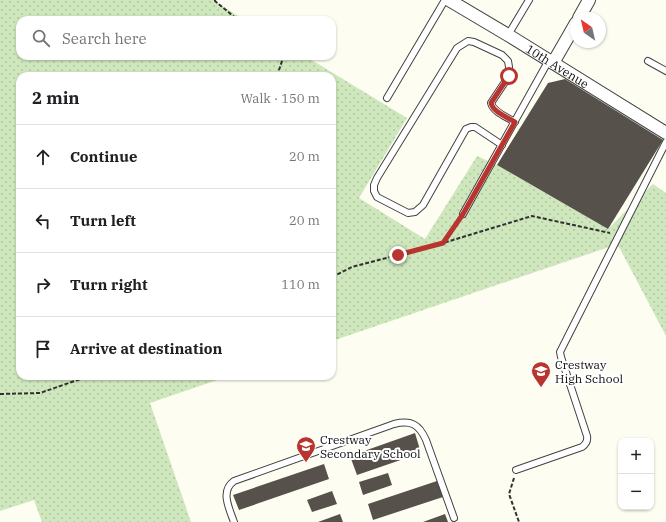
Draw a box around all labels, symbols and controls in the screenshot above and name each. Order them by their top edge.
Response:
north arrow [570,12,606,48]
search box [16,16,336,60]
icon: search [30,27,52,49]
text: Search here [62,29,147,48]
street label: 10th Avenue [523,41,592,91]
route start [500,67,518,85]
text: 2 min [32,87,80,109]
text: Walk · 150 m [241,90,320,107]
icon: ahead [32,146,54,168]
text: Continue [70,147,137,166]
text: 20 m [289,148,320,165]
icon: left [32,210,54,232]
text: Turn left [70,211,136,230]
text: 20 m [289,212,320,229]
route end [389,246,407,264]
icon: right [32,274,54,296]
text: Turn right [70,275,148,294]
text: 110 m [281,276,320,293]
icon: arrive [32,338,54,360]
text: Arrive at destination [70,339,222,358]
place label: Crestway High School [555,357,623,386]
school or university icon: Crestway High School [530,360,552,388]
place label: Crestway Secondary School [320,432,421,461]
school or university icon: Crestway Secondary School [295,435,317,463]
map controls [618,438,654,510]
button: + [618,438,654,474]
button: − [618,474,654,510]

